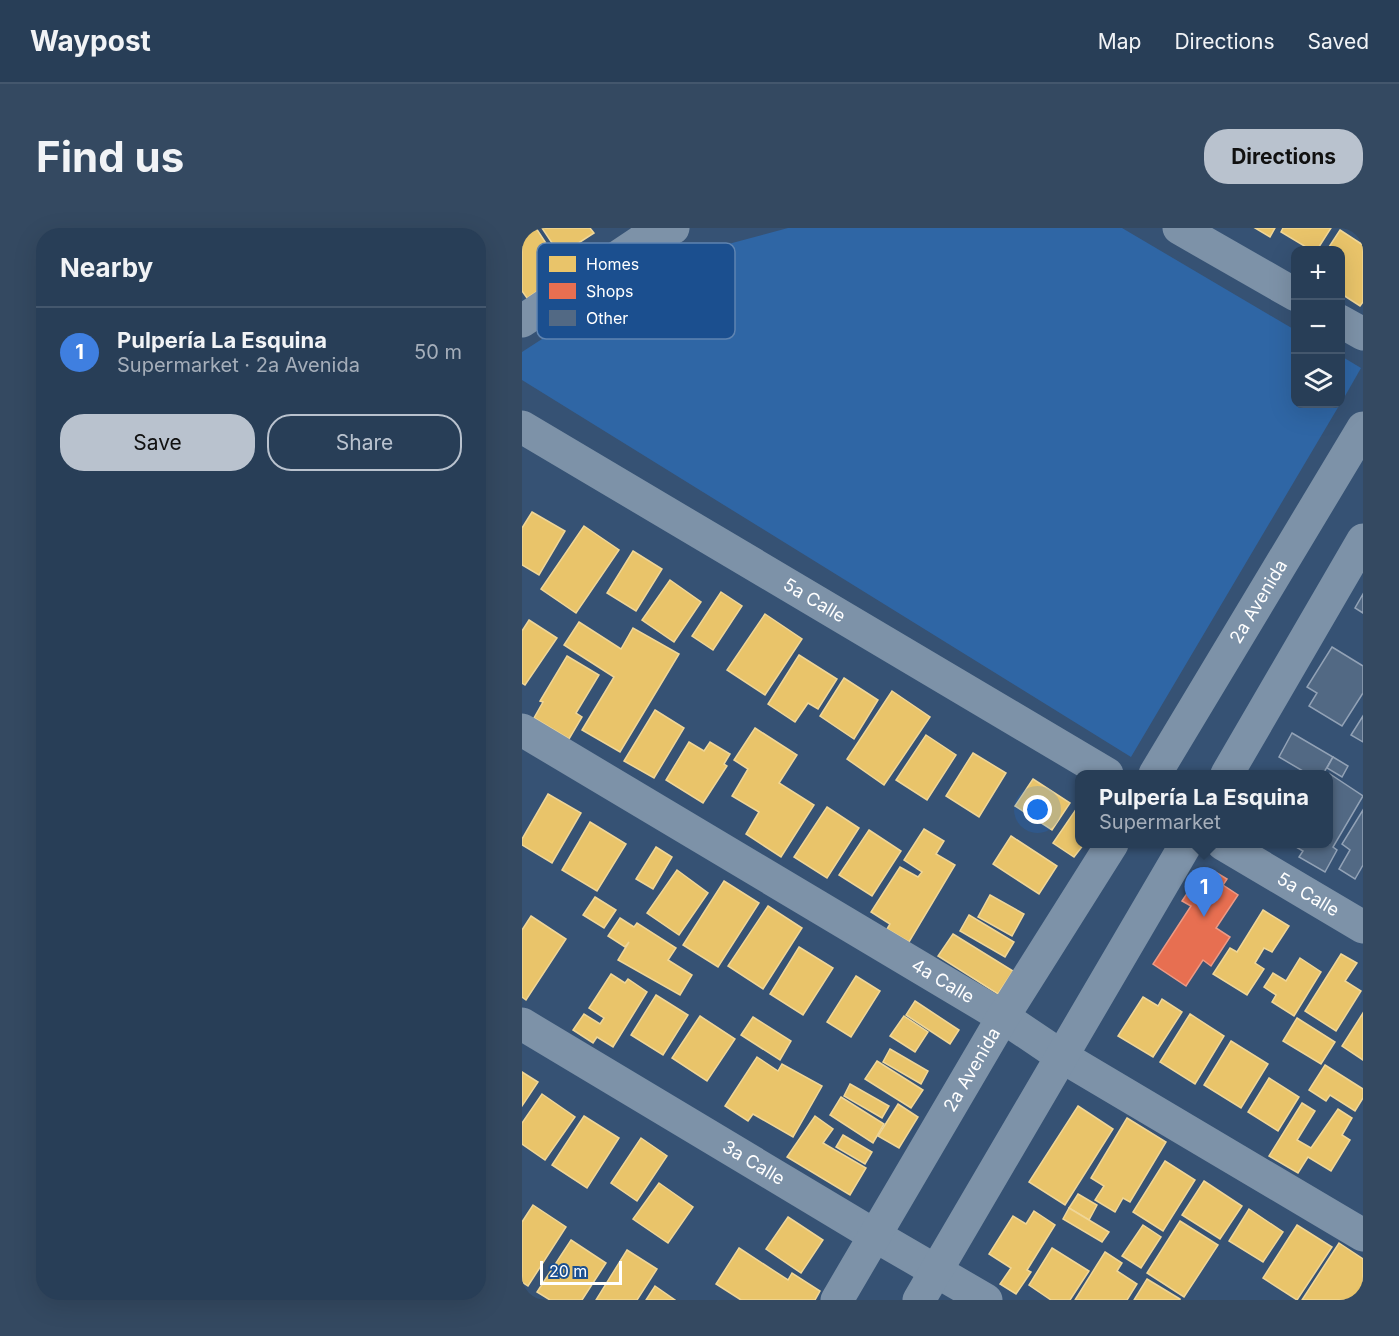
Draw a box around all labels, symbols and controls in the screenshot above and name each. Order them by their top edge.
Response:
text: Waypost [30,24,151,58]
text: Map [1098,29,1141,54]
text: Directions [1174,29,1275,54]
text: Saved [1308,29,1369,54]
button: Directions [1204,129,1363,184]
text: Find us [36,131,184,182]
legend [537,243,735,339]
map controls [1291,246,1345,408]
button: + [1291,246,1345,300]
text: Nearby [60,252,153,283]
text: Homes [586,254,639,274]
text: Shops [586,281,634,301]
button: − [1291,300,1345,354]
text: Other [586,308,628,328]
text: Pulpería La Esquina [117,327,327,353]
text: 1 [75,340,84,364]
text: 50 m [414,340,462,364]
text: Supermarket · 2a Avenida [117,353,360,377]
button: layers [1291,354,1345,408]
button: Save [60,414,255,471]
button: Share [267,414,462,471]
street label: 2a Avenida [1225,556,1291,647]
street label: 5a Calle [780,573,850,627]
popup [1075,770,1333,848]
text: Pulpería La Esquina [1099,784,1309,810]
your location [1023,795,1052,824]
text: Supermarket [1099,810,1221,834]
pin: 1 [1184,868,1224,917]
street label: 5a Calle [1274,868,1343,921]
street label: 4a Calle [908,954,978,1007]
street label: 2a Avenida [939,1024,1004,1115]
street label: 3a Calle [719,1136,789,1189]
scale bar [540,1258,622,1286]
text: 20 m [549,1261,587,1281]

